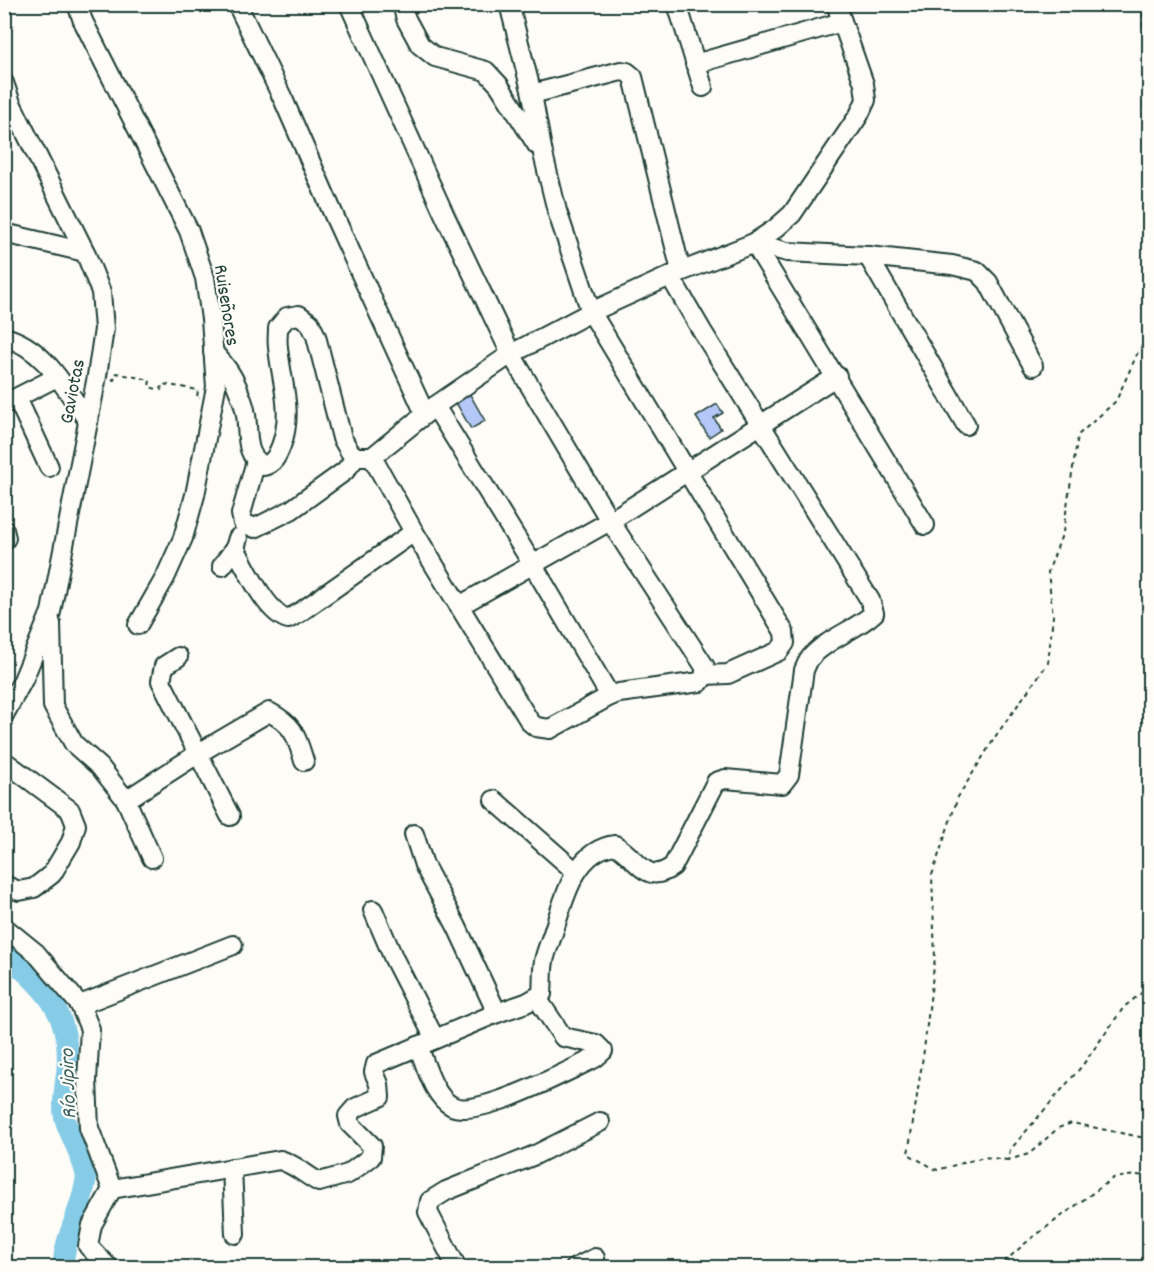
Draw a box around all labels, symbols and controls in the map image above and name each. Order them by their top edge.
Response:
street label: Ruiseñores [205,263,245,348]
street label: Gaviotas [54,357,94,426]
water label: Río Jipiro [54,1047,86,1120]

